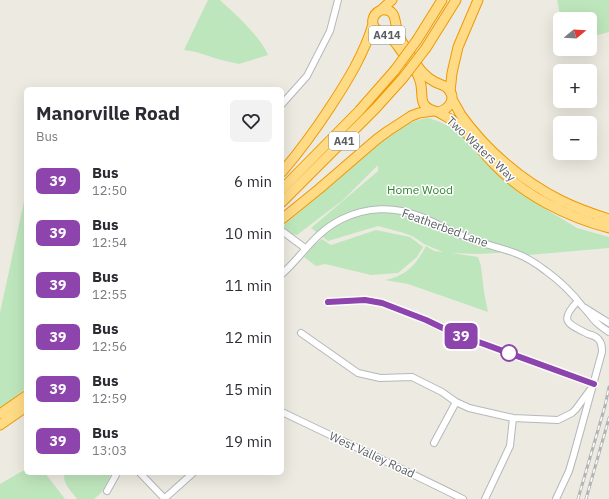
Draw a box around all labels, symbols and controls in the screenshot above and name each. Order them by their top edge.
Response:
north arrow [553,12,597,56]
map controls [553,12,597,160]
road number: A414 [369,26,405,44]
button: + [553,64,597,108]
button: heart [230,100,272,142]
text: Manorville Road [36,101,180,125]
street label: Two Waters Way [444,113,519,184]
button: − [553,116,597,160]
text: Bus [36,128,58,145]
road number: A41 [329,132,359,150]
text: Bus [92,163,119,182]
text: 39 [50,172,66,190]
text: 6 min [234,172,272,191]
text: 12:50 [92,182,127,199]
park label: Home Wood [387,182,453,197]
street label: Featherbed Lane [400,205,491,250]
text: Bus [92,215,119,234]
text: 39 [50,224,66,242]
text: 10 min [225,224,272,243]
text: 12:54 [92,234,127,251]
text: Bus [92,267,119,286]
text: 39 [50,276,66,294]
text: 11 min [225,276,272,295]
text: 12:55 [92,286,127,303]
text: Bus [92,319,119,338]
line badge: 39 [443,323,479,349]
text: 39 [453,327,469,345]
text: 39 [50,328,66,346]
text: 12 min [225,328,272,347]
text: 12:56 [92,338,127,355]
unlabelled marker [500,344,518,362]
text: Bus [92,371,119,390]
text: 39 [50,380,66,398]
text: 15 min [225,380,272,399]
text: 12:59 [92,390,127,407]
text: Bus [92,423,119,442]
street label: West Valley Road [327,428,417,481]
text: 39 [50,432,66,450]
text: 19 min [225,432,272,451]
text: 13:03 [92,442,127,459]

